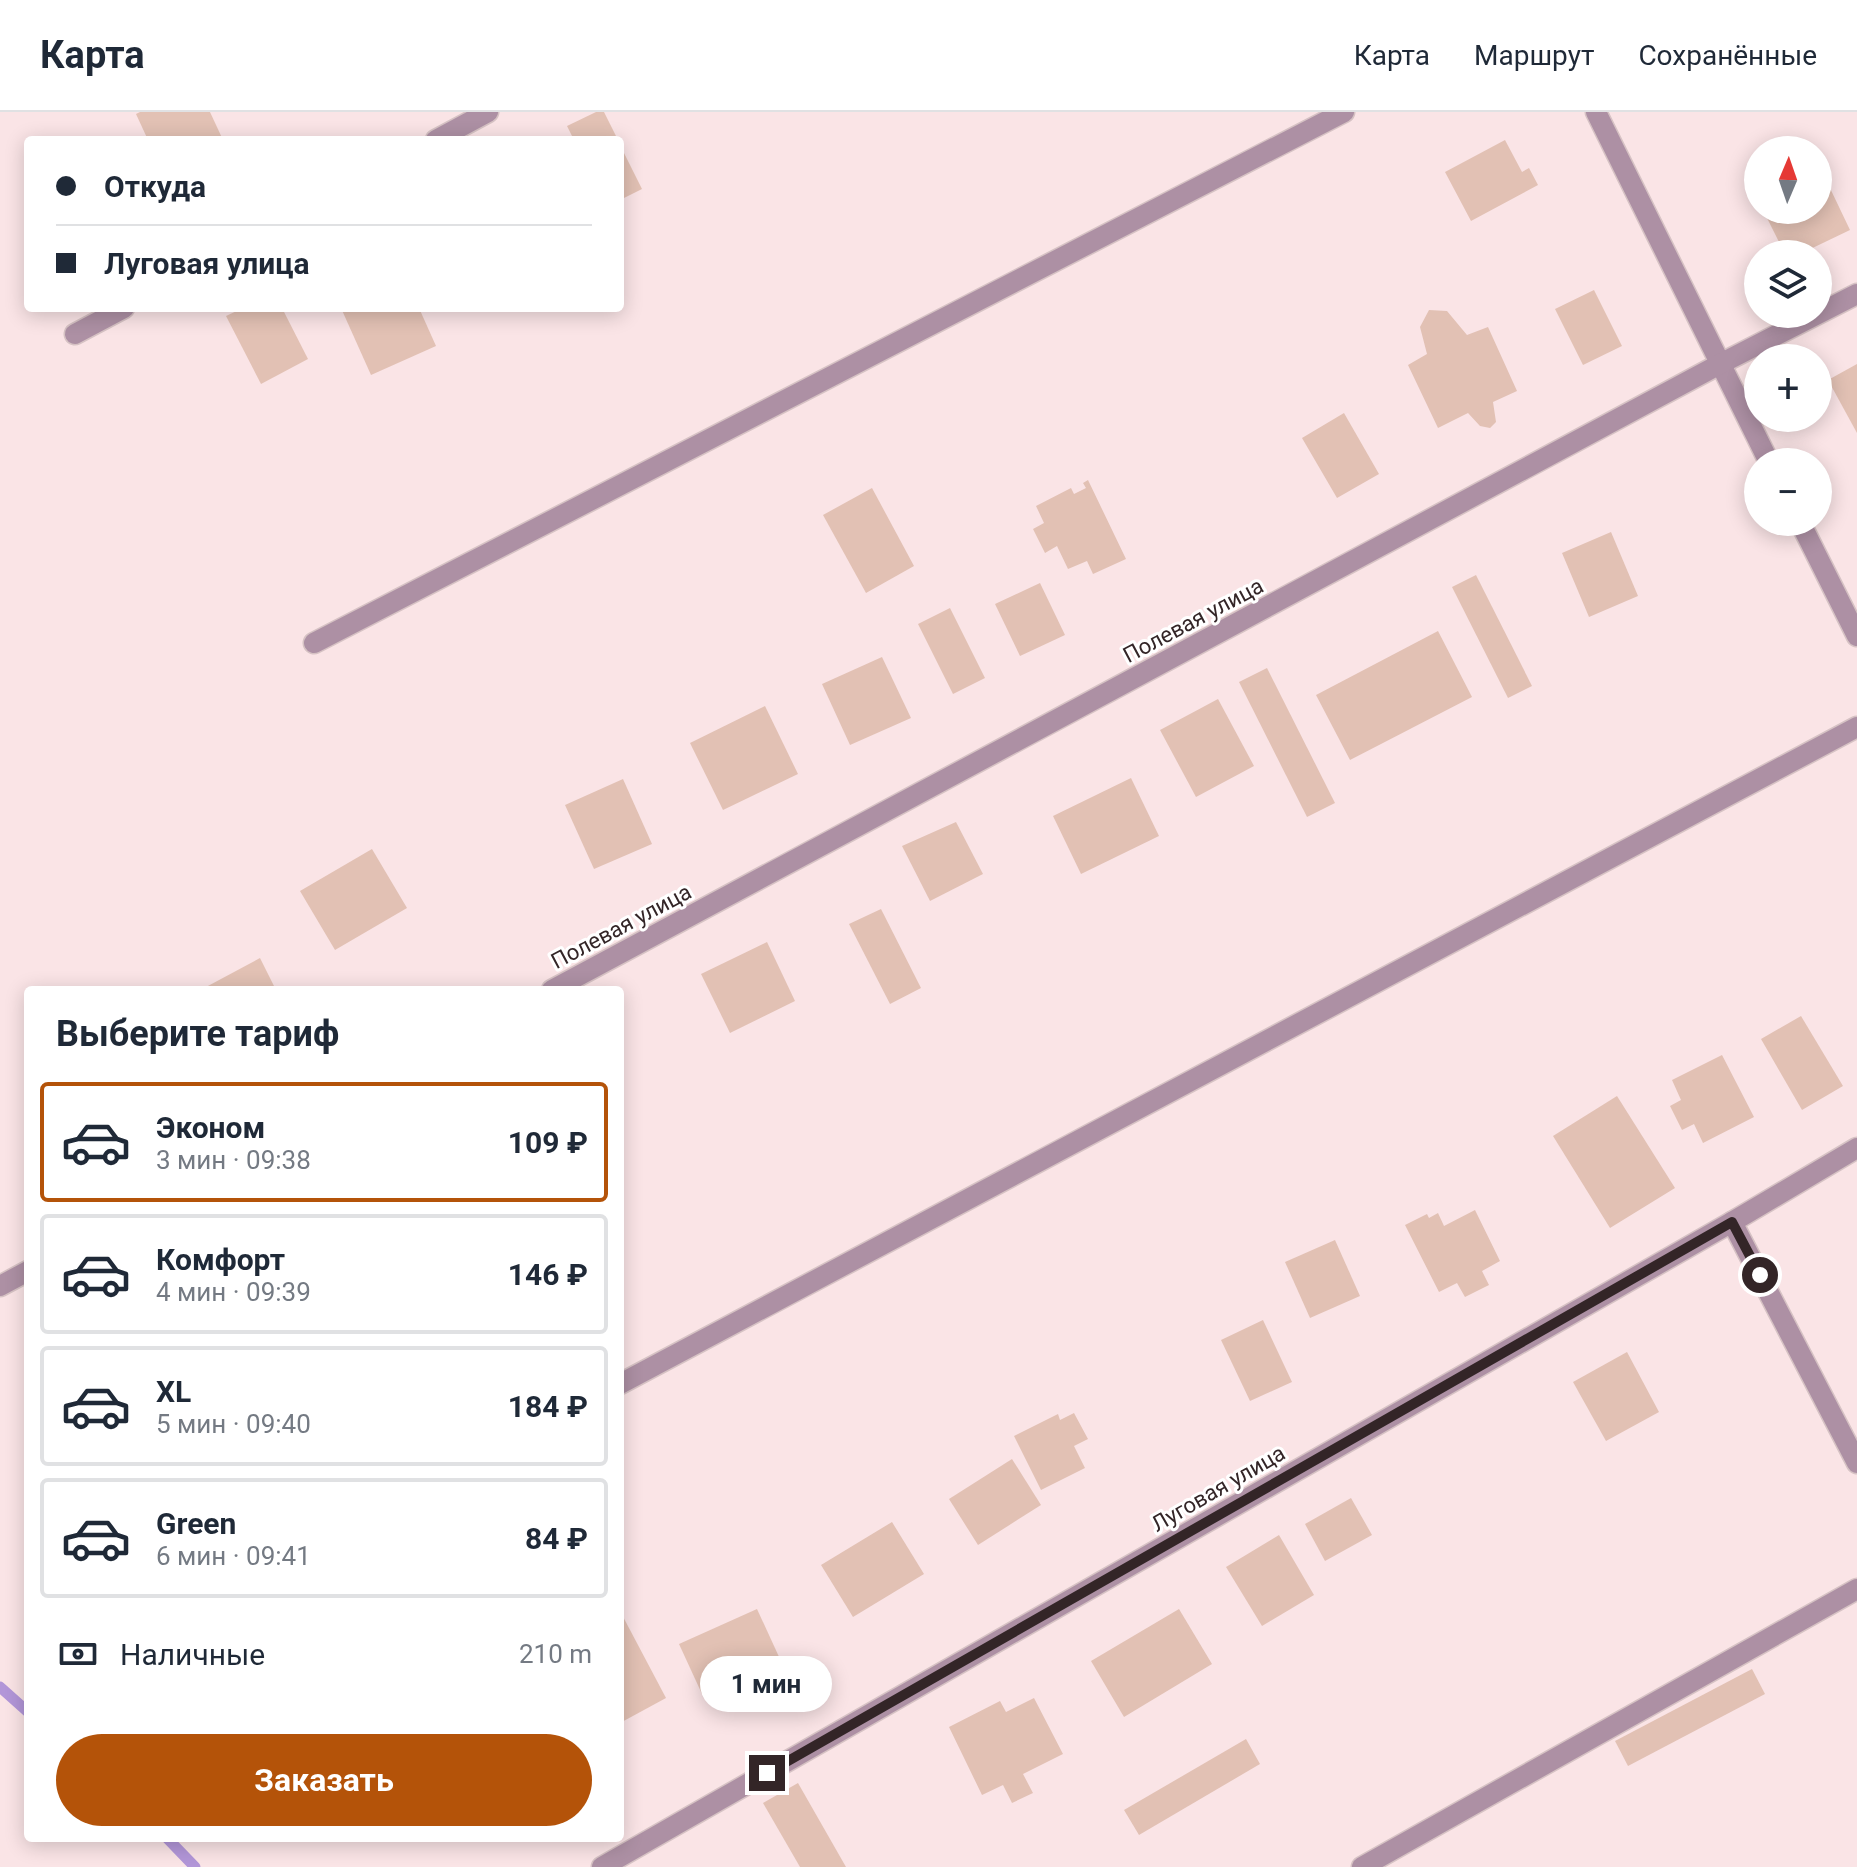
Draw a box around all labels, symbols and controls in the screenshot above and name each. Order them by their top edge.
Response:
text: Карта [40,33,145,77]
text: Карта [1354,39,1430,72]
text: Маршрут [1474,39,1594,72]
text: Сохранённые [1638,39,1817,72]
north arrow [1744,136,1832,224]
map controls [1744,136,1832,536]
text: Откуда [104,169,206,204]
button: layers [1744,240,1832,328]
text: Луговая улица [104,246,310,281]
button: + [1744,344,1832,432]
button: − [1744,448,1832,536]
street label: Полевая улица [1119,573,1268,668]
street label: Полевая улица [547,879,696,974]
text: Выберите тариф [56,1013,339,1055]
icon: car [60,1106,132,1178]
text: Эконом [156,1110,265,1145]
text: 109 ₽ [508,1125,588,1160]
text: 3 мин · 09:38 [156,1145,311,1175]
icon: car [60,1238,132,1310]
text: Комфорт [156,1242,285,1277]
text: 146 ₽ [508,1257,588,1292]
route start [1742,1257,1778,1293]
text: 4 мин · 09:39 [156,1277,311,1307]
icon: car [60,1370,132,1442]
text: XL [156,1374,191,1409]
text: 184 ₽ [508,1389,588,1424]
text: 5 мин · 09:40 [156,1409,311,1439]
street label: Луговая улица [1147,1440,1289,1537]
icon: car [60,1502,132,1574]
text: Green [156,1506,236,1541]
text: 84 ₽ [525,1521,588,1556]
text: 6 мин · 09:41 [156,1541,311,1571]
icon: cash [56,1632,100,1676]
text: Наличные [120,1637,265,1672]
text: 210 m [519,1639,592,1669]
callout: 1 мин [701,1657,833,1713]
text: 1 мин [731,1669,801,1699]
button: Заказать [56,1734,592,1826]
route end [749,1755,785,1791]

